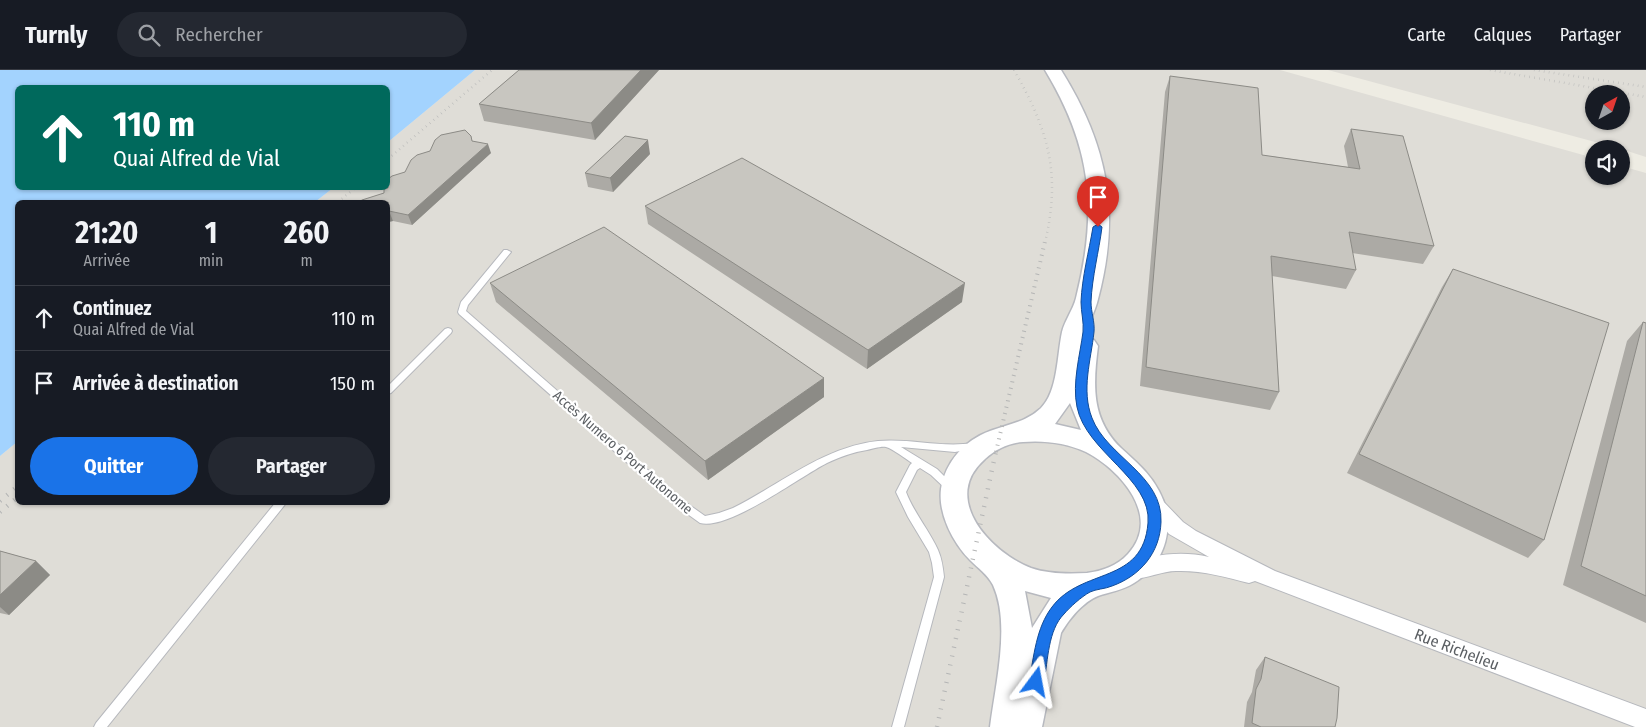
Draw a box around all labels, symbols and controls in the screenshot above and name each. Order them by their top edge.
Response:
search box [117,12,467,57]
text: Turnly [25,21,87,49]
icon: search [135,21,163,49]
text: Rechercher [175,23,263,46]
text: Carte [1407,24,1446,46]
text: Calques [1474,24,1532,46]
text: Partager [1560,24,1621,46]
north arrow [1585,85,1630,130]
map controls [1585,85,1630,185]
text: 110 m [113,103,195,145]
icon: ahead [30,105,95,170]
button: sound [1585,140,1630,185]
text: Quai Alfred de Vial [113,145,280,172]
pin [1077,176,1119,227]
icon: arrive [1084,183,1112,211]
text: 21:20 [75,215,138,251]
text: 1 [205,215,217,251]
text: 260 [284,215,330,251]
text: Arrivée [84,251,130,270]
text: min [199,251,224,270]
text: m [301,251,313,270]
text: Continuez [73,297,152,320]
icon: ahead [30,304,58,332]
text: 110 m [331,307,375,330]
text: Quai Alfred de Vial [73,320,194,339]
icon: arrive [30,369,58,397]
text: Arrivée à destination [73,372,239,395]
text: 150 m [330,372,375,395]
street label: Accès Numero 6 Port Autonome [549,387,696,518]
button: Quitter [30,437,198,495]
button: Partager [208,437,375,495]
street label: Rue Richelieu [1412,625,1502,674]
position arrow [1009,655,1061,707]

